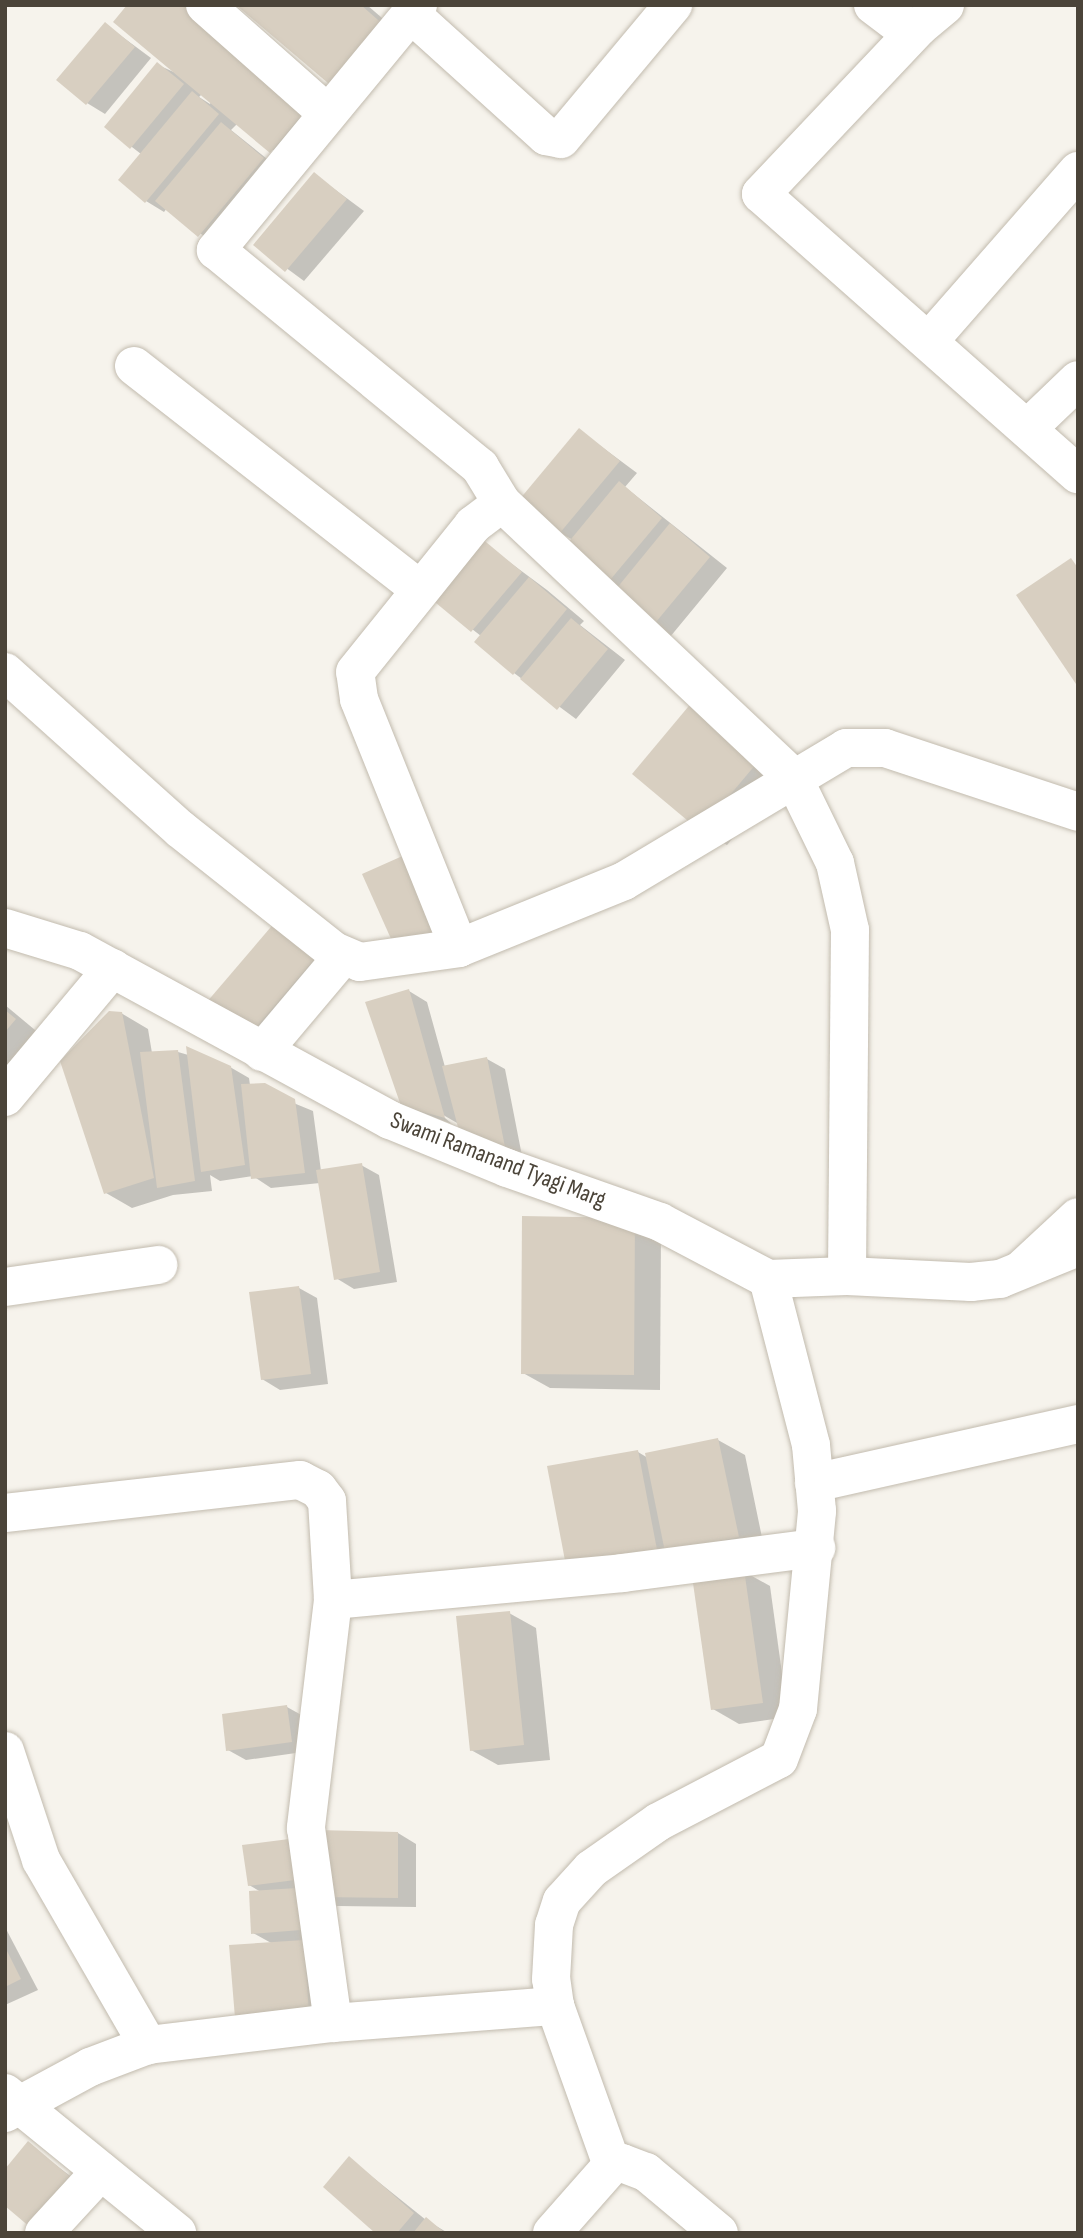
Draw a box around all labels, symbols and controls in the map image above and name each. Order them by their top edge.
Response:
street label: Swami Ramanand Tyagi Marg [386,1106,610,1214]

